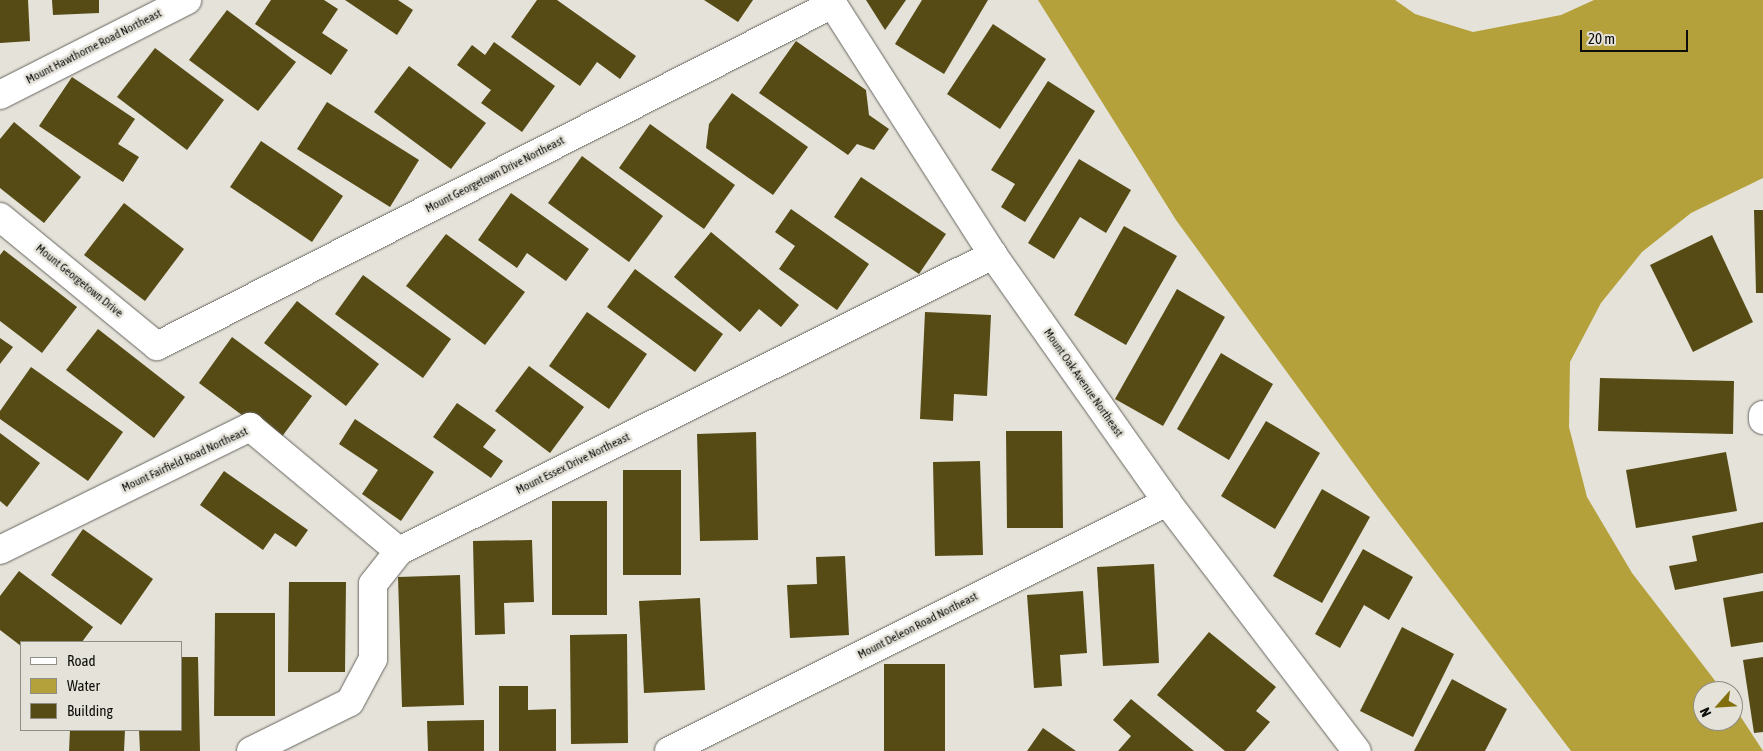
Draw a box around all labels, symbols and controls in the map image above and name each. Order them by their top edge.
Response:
street label: Mount Hawthorne Road Northeast [24,6,164,88]
scale bar [1583,20,1690,52]
text: 20 m [1588,30,1615,47]
street label: Mount Georgetown Drive Northeast [423,134,567,216]
street label: Mount Georgetown Drive [32,241,126,321]
street label: Mount Oak Avenue Northeast [1040,326,1126,440]
street label: Mount Fairfield Road Northeast [120,424,250,496]
street label: Mount Essex Drive Northeast [514,430,632,498]
street label: Mount Deleon Road Northeast [856,589,980,663]
legend [20,641,182,731]
text: Road [67,652,96,669]
text: Water [67,677,100,694]
north arrow [1693,681,1743,731]
text: Building [67,702,113,719]
text: N [1696,705,1714,719]

